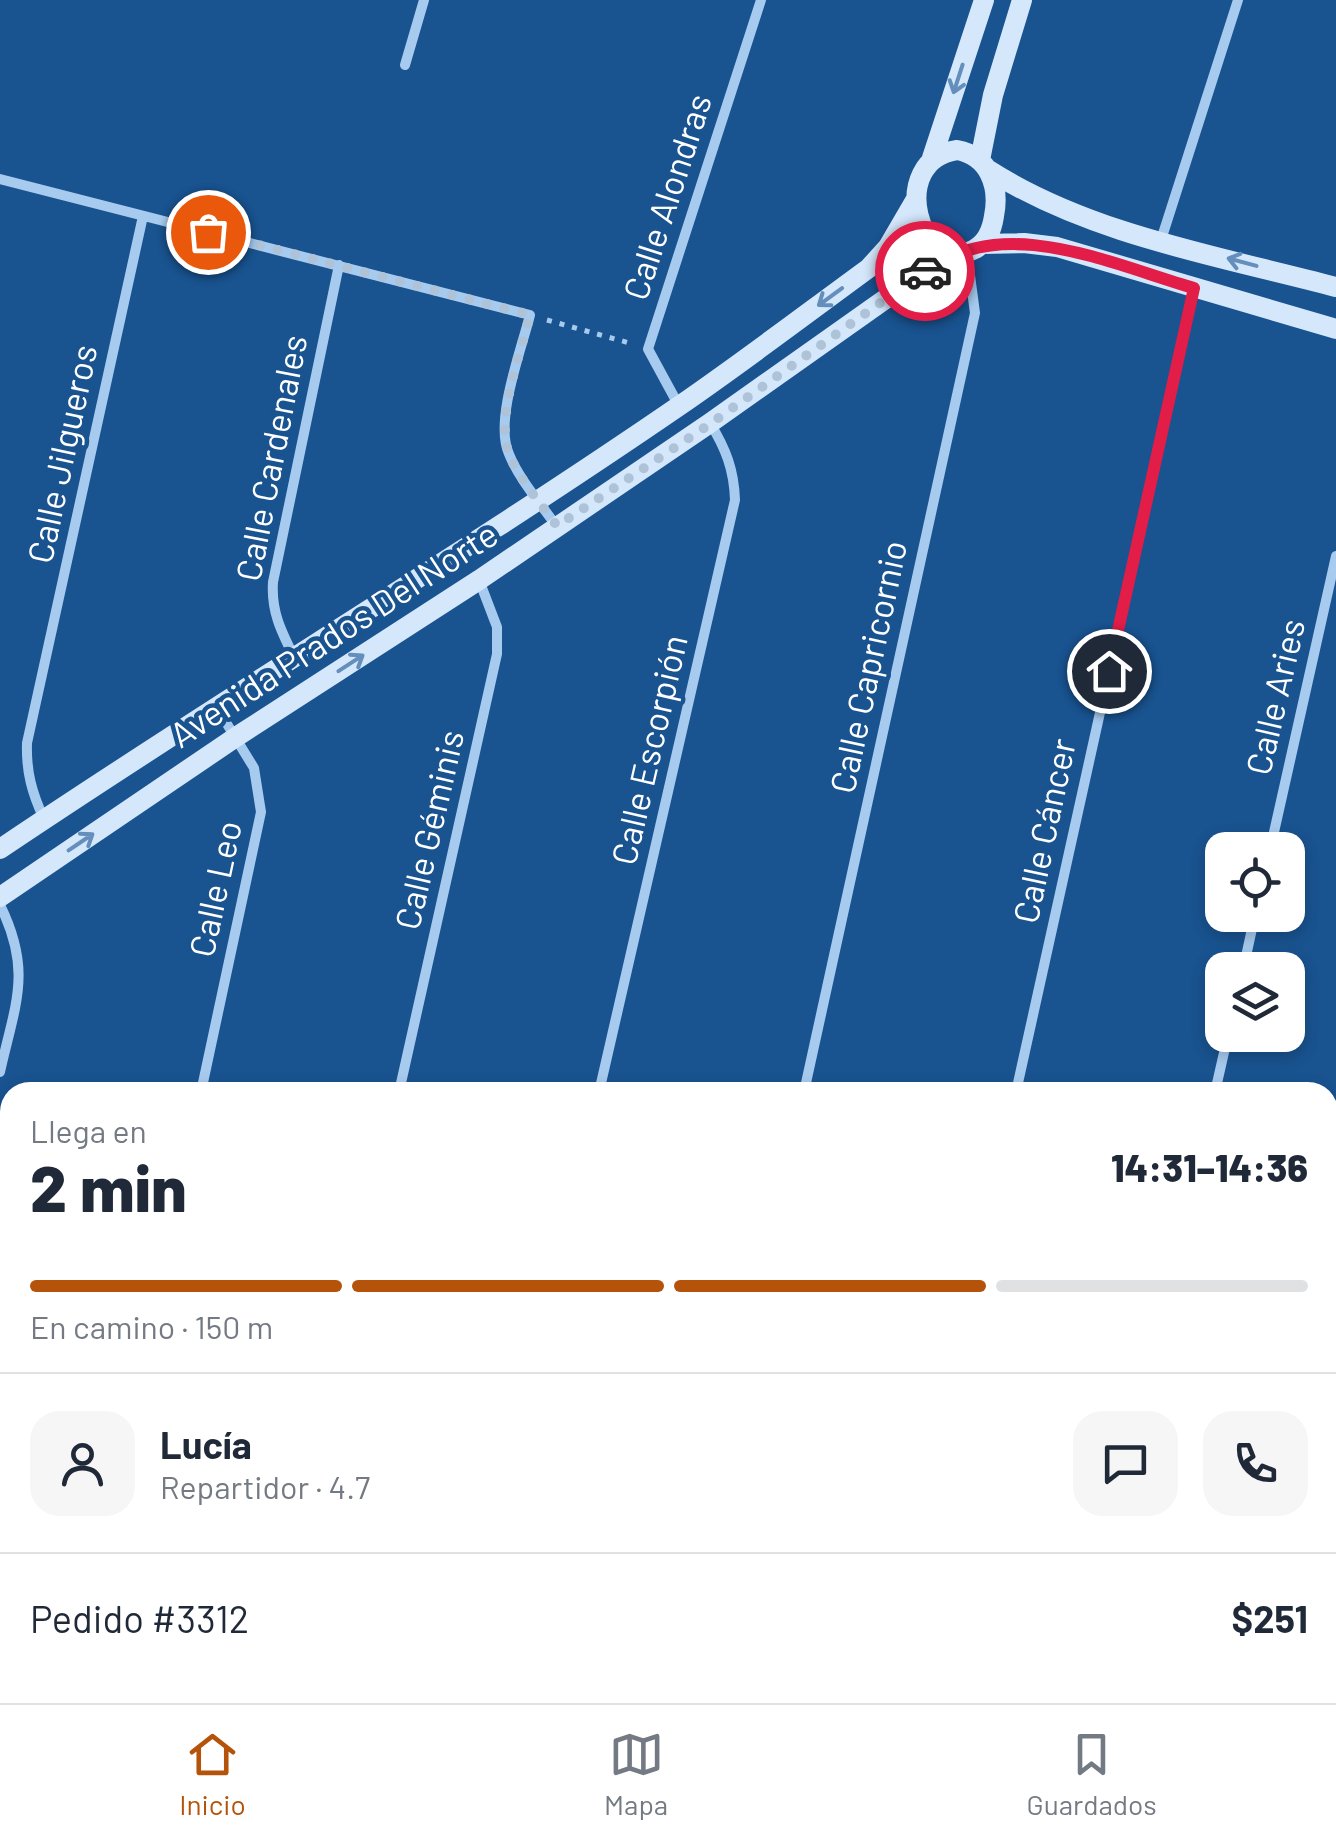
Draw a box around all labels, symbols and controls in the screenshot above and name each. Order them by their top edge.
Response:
one-way arrow [948,63,966,95]
street label: Calle Alondras [613,88,719,305]
pin [166,190,251,275]
icon: bag [181,205,236,260]
courier [875,221,975,321]
icon: car [898,244,953,299]
one-way arrow [1227,251,1258,270]
one-way arrow [816,286,844,307]
street label: Calle Cardenales [226,331,314,584]
street label: Calle Jilgueros [17,340,105,567]
street label: Avenida Prados Del Norte [161,512,505,755]
street label: Calle Capricornio [820,536,914,797]
street label: Calle Aries [1236,614,1312,779]
pin [1067,629,1152,714]
street label: Calle Escorpión [601,631,695,868]
icon: home [1082,644,1137,699]
one-way arrow [337,652,365,673]
street label: Calle Géminis [385,726,471,933]
street label: Calle Cáncer [1003,734,1083,927]
street label: Calle Leo [179,817,249,961]
one-way arrow [66,832,94,853]
map controls [1205,832,1305,1052]
button: locate [1205,832,1305,932]
button: layers [1205,952,1305,1052]
text: Llega en [30,1111,147,1149]
text: 14:31–14:36 [1111,1144,1308,1190]
text: 2 min [30,1147,187,1225]
text: En camino · 150 m [30,1307,273,1345]
button: person [30,1411,135,1516]
button: chat [1073,1411,1178,1516]
button: phone [1203,1411,1308,1516]
text: Lucía [160,1421,252,1467]
text: Repartidor · 4.7 [160,1467,370,1505]
text: Pedido #3312 [30,1595,249,1641]
text: $251 [1231,1595,1308,1641]
tab: Inicio [179,1727,246,1821]
tab: Mapa [604,1727,668,1821]
tab: Guardados [1027,1727,1157,1821]

